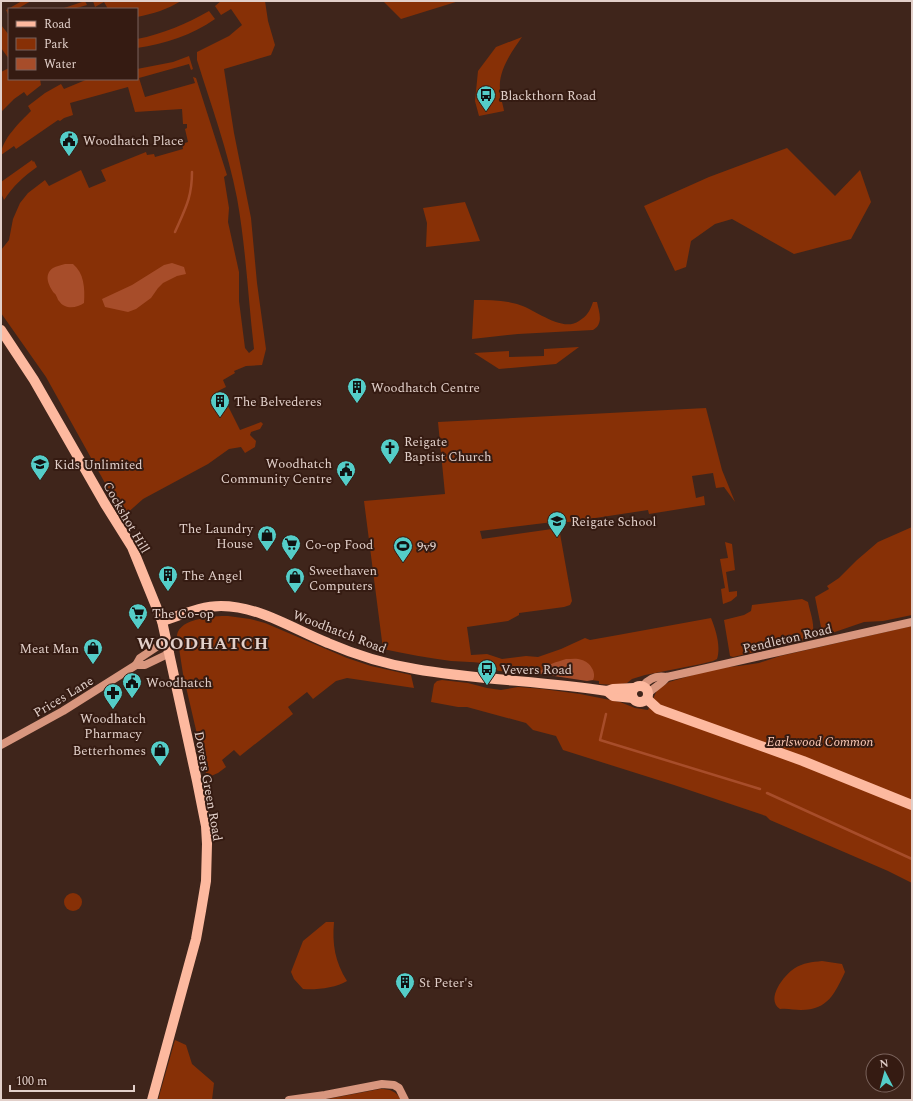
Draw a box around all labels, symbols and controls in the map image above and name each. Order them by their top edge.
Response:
legend [8,8,138,80]
text: Road [44,15,71,34]
text: Park [44,35,69,54]
text: Water [44,55,76,74]
bus stop icon: Blackthorn Road [475,84,497,112]
place label: Blackthorn Road [500,86,596,106]
public building icon: Woodhatch Place [58,129,80,157]
place label: Woodhatch Place [83,131,183,151]
building icon: Woodhatch Centre [346,376,368,404]
place label: Woodhatch Centre [371,378,480,398]
building icon: The Belvederes [209,390,231,418]
place label: The Belvederes [234,392,322,412]
place label: Reigate Baptist Church [404,432,492,467]
church icon: Reigate Baptist Church [379,437,401,465]
school or university icon: Kids Unlimited [29,453,51,481]
place label: Woodhatch Community Centre [221,454,332,489]
place label: Kids Unlimited [54,455,142,475]
public building icon: Woodhatch Community Centre [335,459,357,487]
street label: Cockshot Hill [97,478,155,557]
school or university icon: Reigate School [546,510,568,538]
place label: Reigate School [571,512,656,532]
place label: The Laundry House [179,519,254,554]
shop icon: The Laundry House [256,524,278,552]
supermarket icon: Co-op Food [280,533,302,561]
place label: Co-op Food [305,535,373,555]
sports icon: 9v9 [392,535,414,563]
place label: 9v9 [417,537,437,557]
place label: Sweethaven Computers [309,561,378,596]
building icon: The Angel [157,564,179,592]
place label: The Angel [182,566,242,586]
shop icon: Sweethaven Computers [284,566,306,594]
supermarket icon: The Co-op [127,602,149,630]
place label: The Co-op [152,604,214,624]
street label: Woodhatch Road [290,605,389,659]
street label: Pendleton Road [741,619,834,659]
district label: WOODHATCH [137,631,269,657]
shop icon: Meat Man [82,637,104,665]
place label: Meat Man [20,639,79,659]
bus stop icon: Vevers Road [476,658,498,686]
place label: Vevers Road [501,660,572,680]
street label: Prices Lane [30,671,97,723]
public building icon: Woodhatch [121,671,143,699]
place label: Woodhatch [146,673,213,693]
pharmacy icon: Woodhatch Pharmacy [102,682,124,710]
place label: Woodhatch Pharmacy [80,709,147,744]
street label: Dovers Green Road [188,730,228,843]
park label: Earlswood Common [766,732,874,752]
shop icon: Betterhomes [149,739,171,767]
place label: Betterhomes [73,741,146,761]
building icon: St Peter's [394,971,416,999]
place label: St Peter's [419,973,473,993]
north arrow [865,1053,905,1093]
text: N [879,1055,889,1072]
scale bar [10,1067,134,1093]
text: 100 m [16,1072,47,1091]

